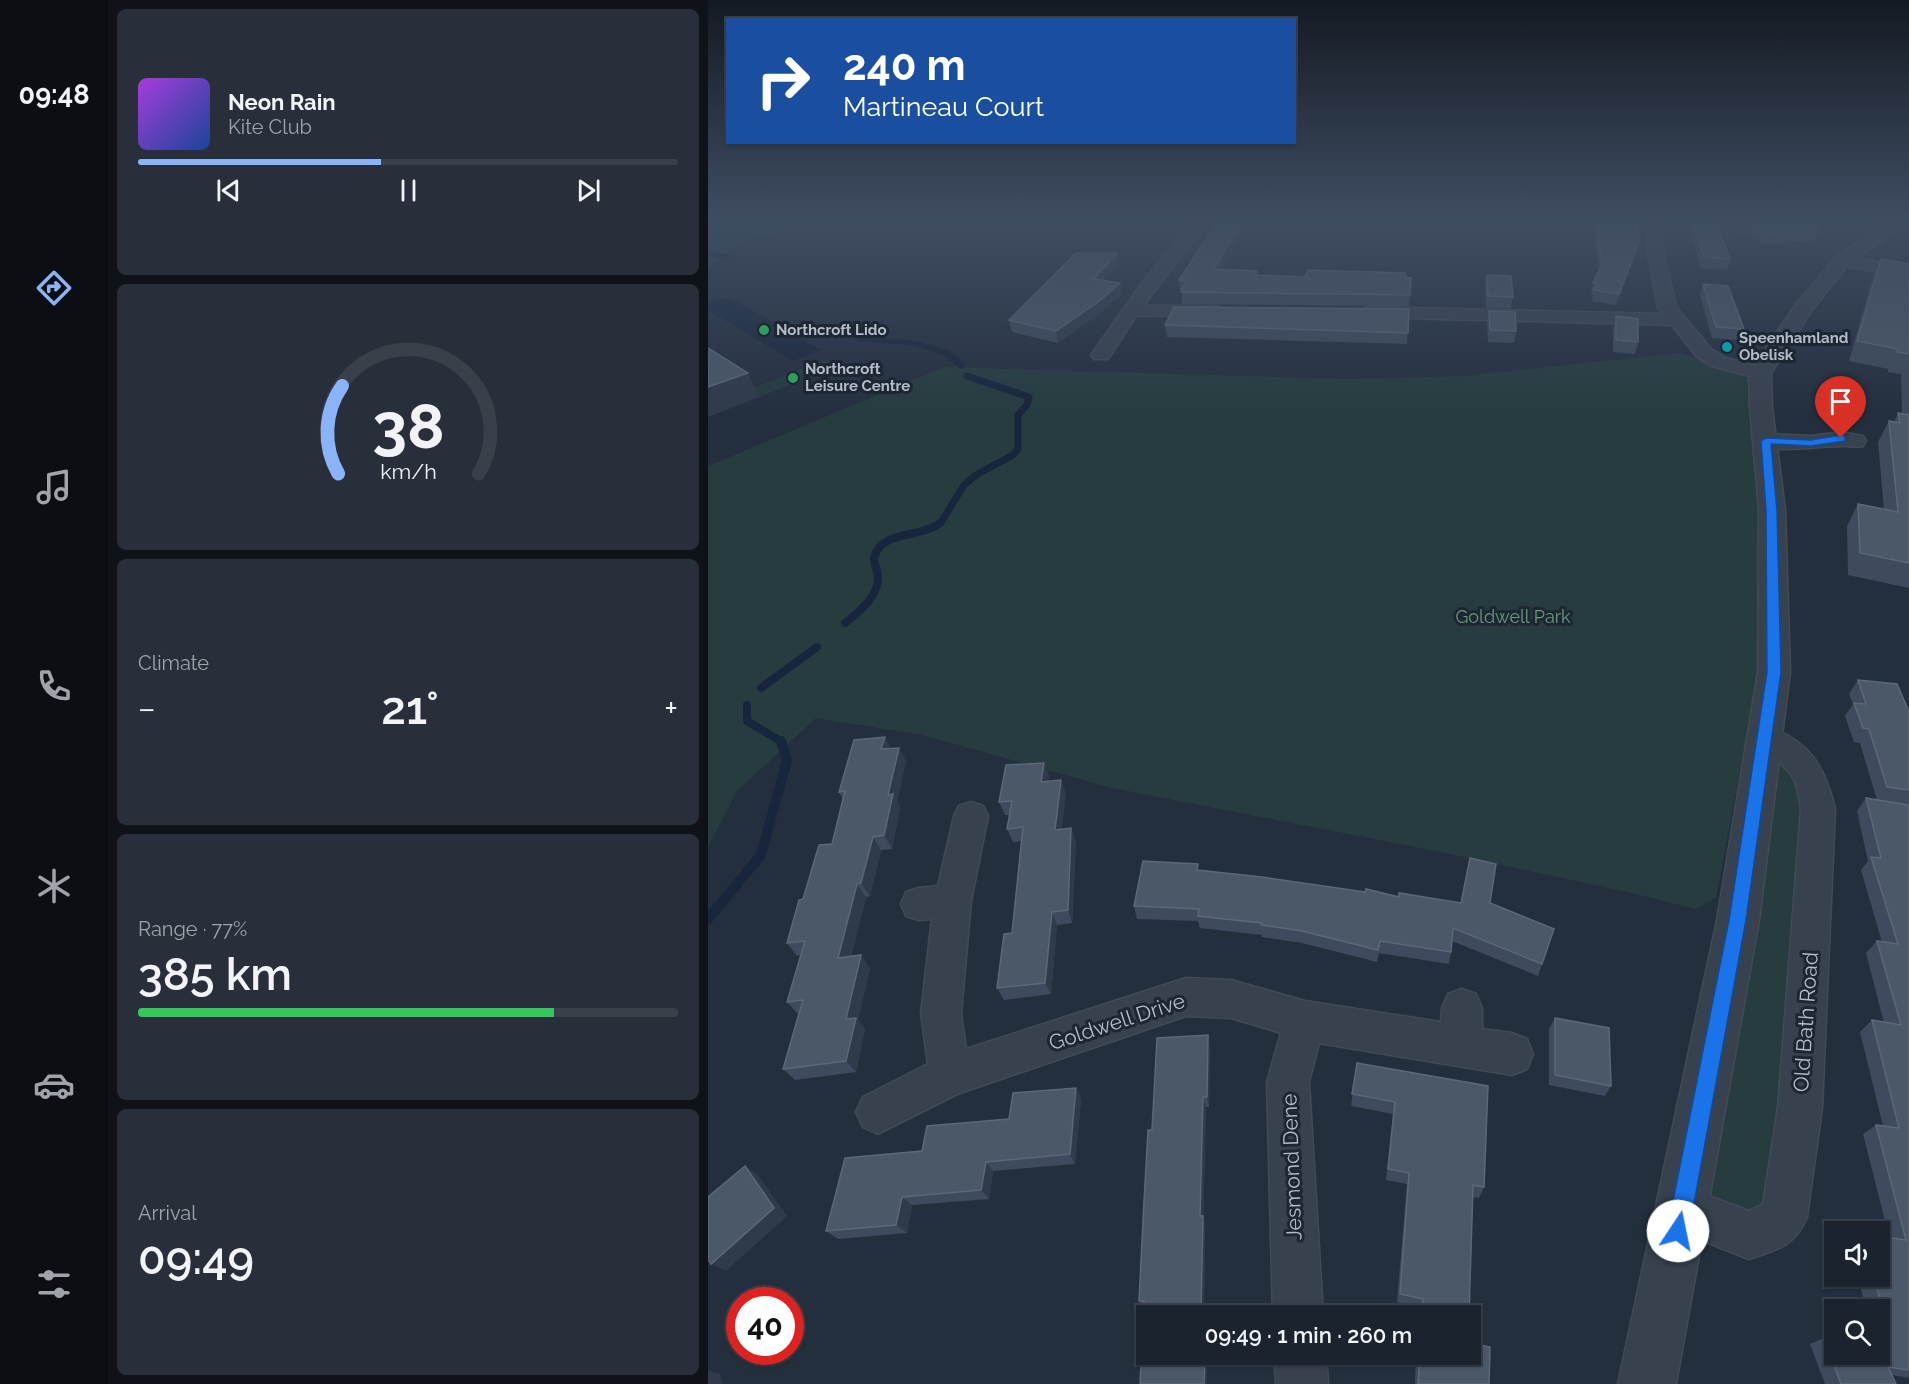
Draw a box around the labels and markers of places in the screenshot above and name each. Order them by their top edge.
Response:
place label: Northcroft Lido [776,321,886,339]
marker: Northcroft Lido [757,323,771,337]
place label: Speenhamland Obelisk [1739,329,1849,364]
marker: Speenhamland Obelisk [1720,340,1734,354]
place label: Northcroft Leisure Centre [805,360,910,395]
marker: Northcroft Leisure Centre [786,371,800,385]
pin [1815,376,1866,438]

